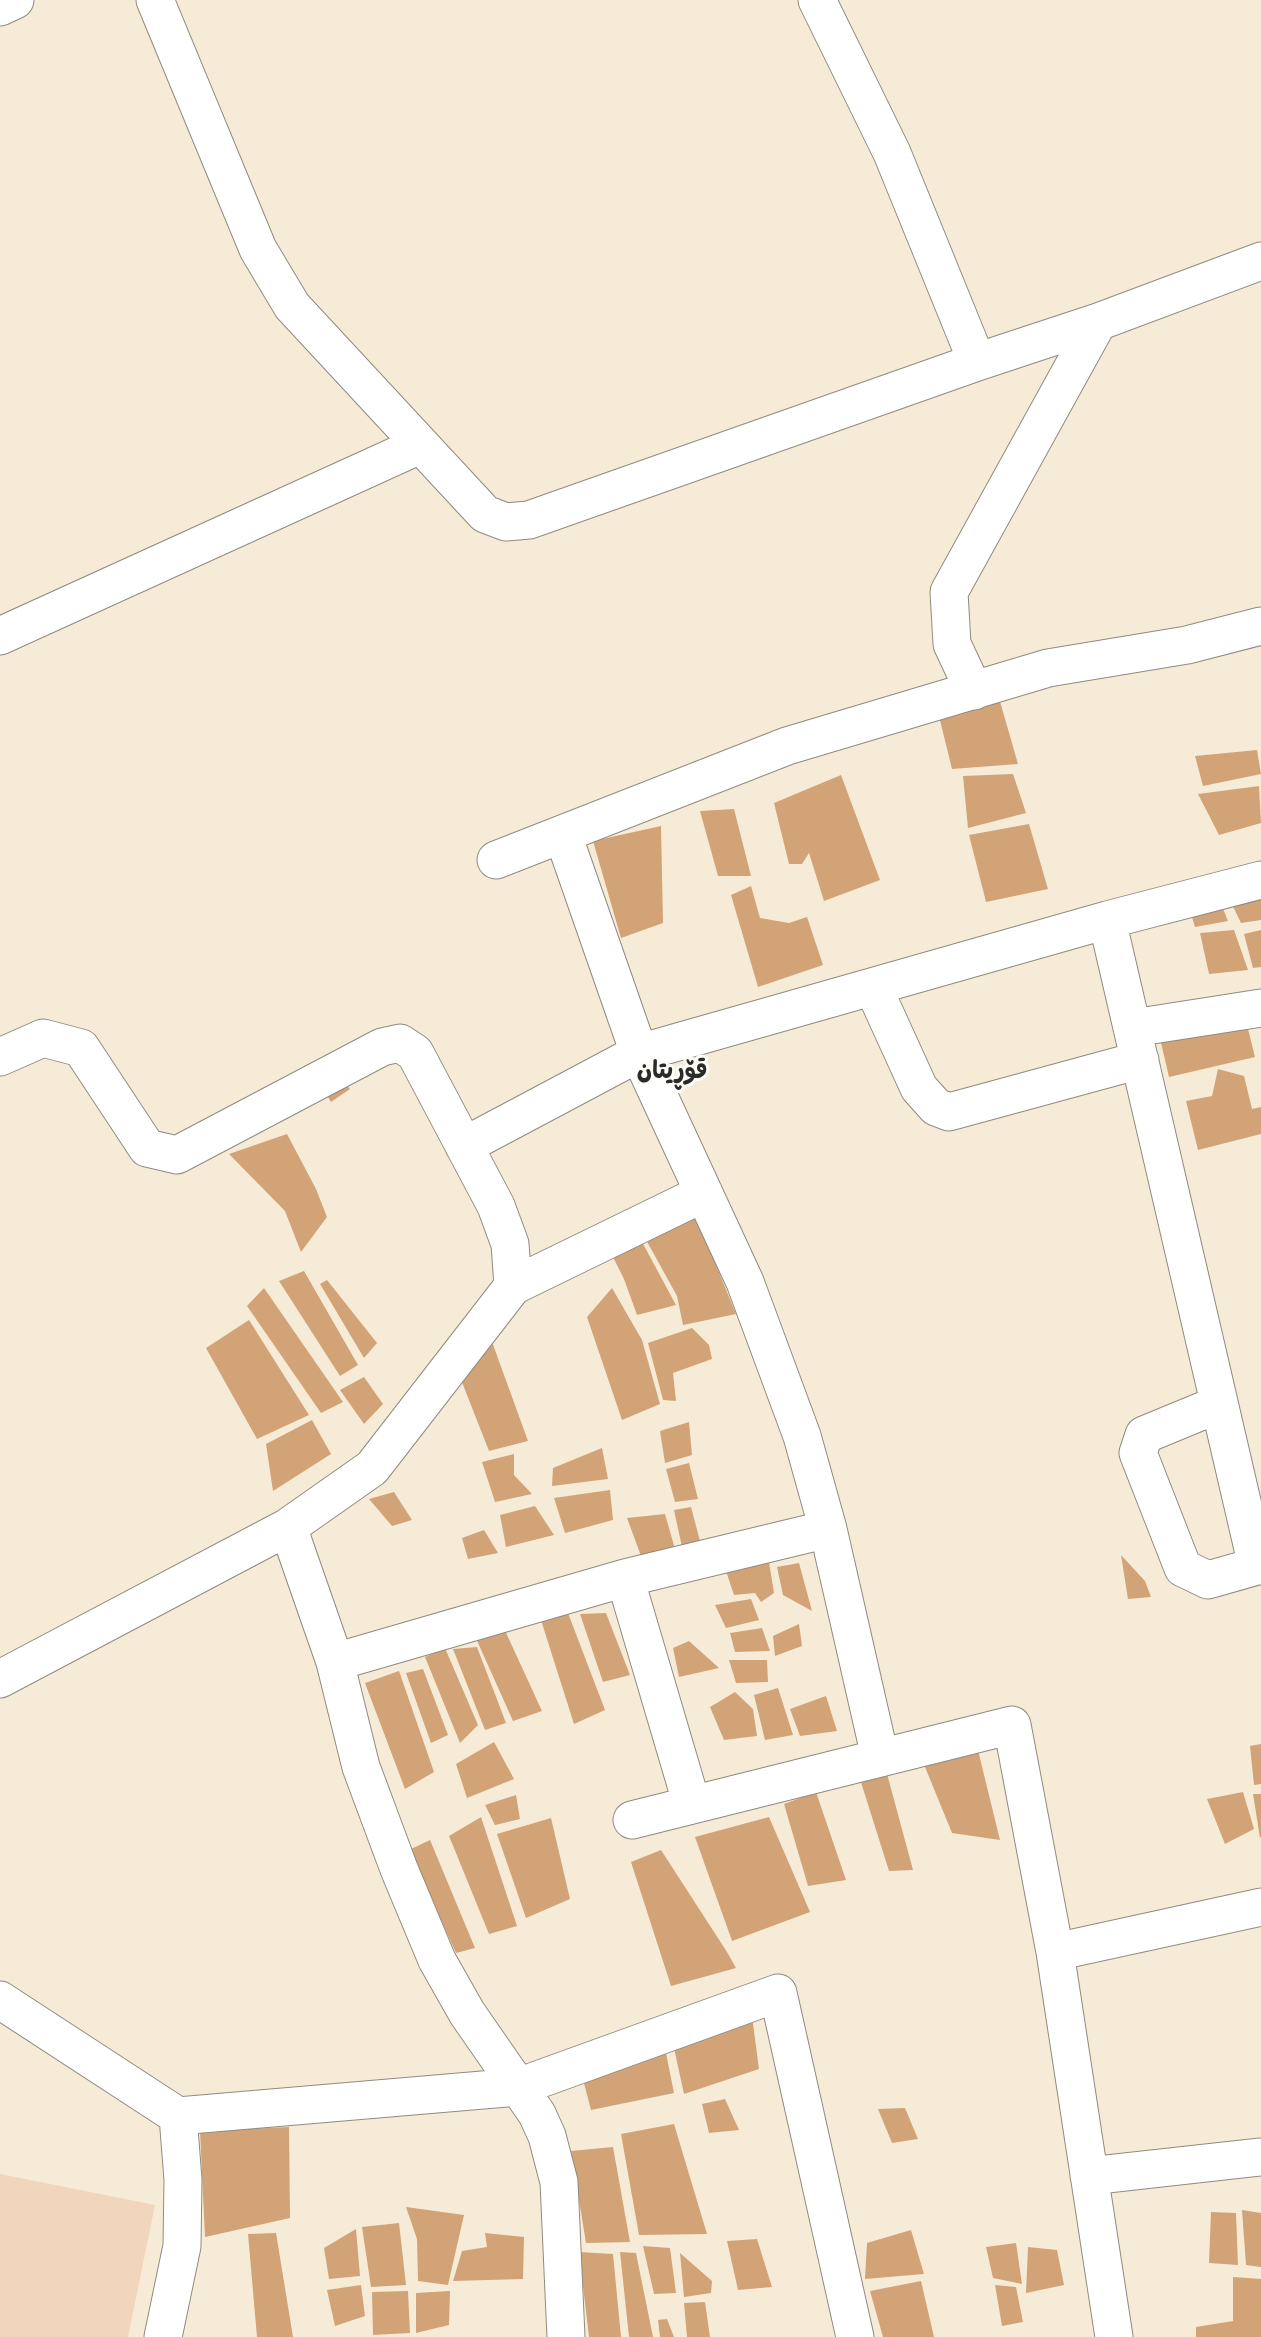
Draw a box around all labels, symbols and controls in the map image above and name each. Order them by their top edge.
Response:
district label: قۆڕیتان [637,1058,707,1086]

